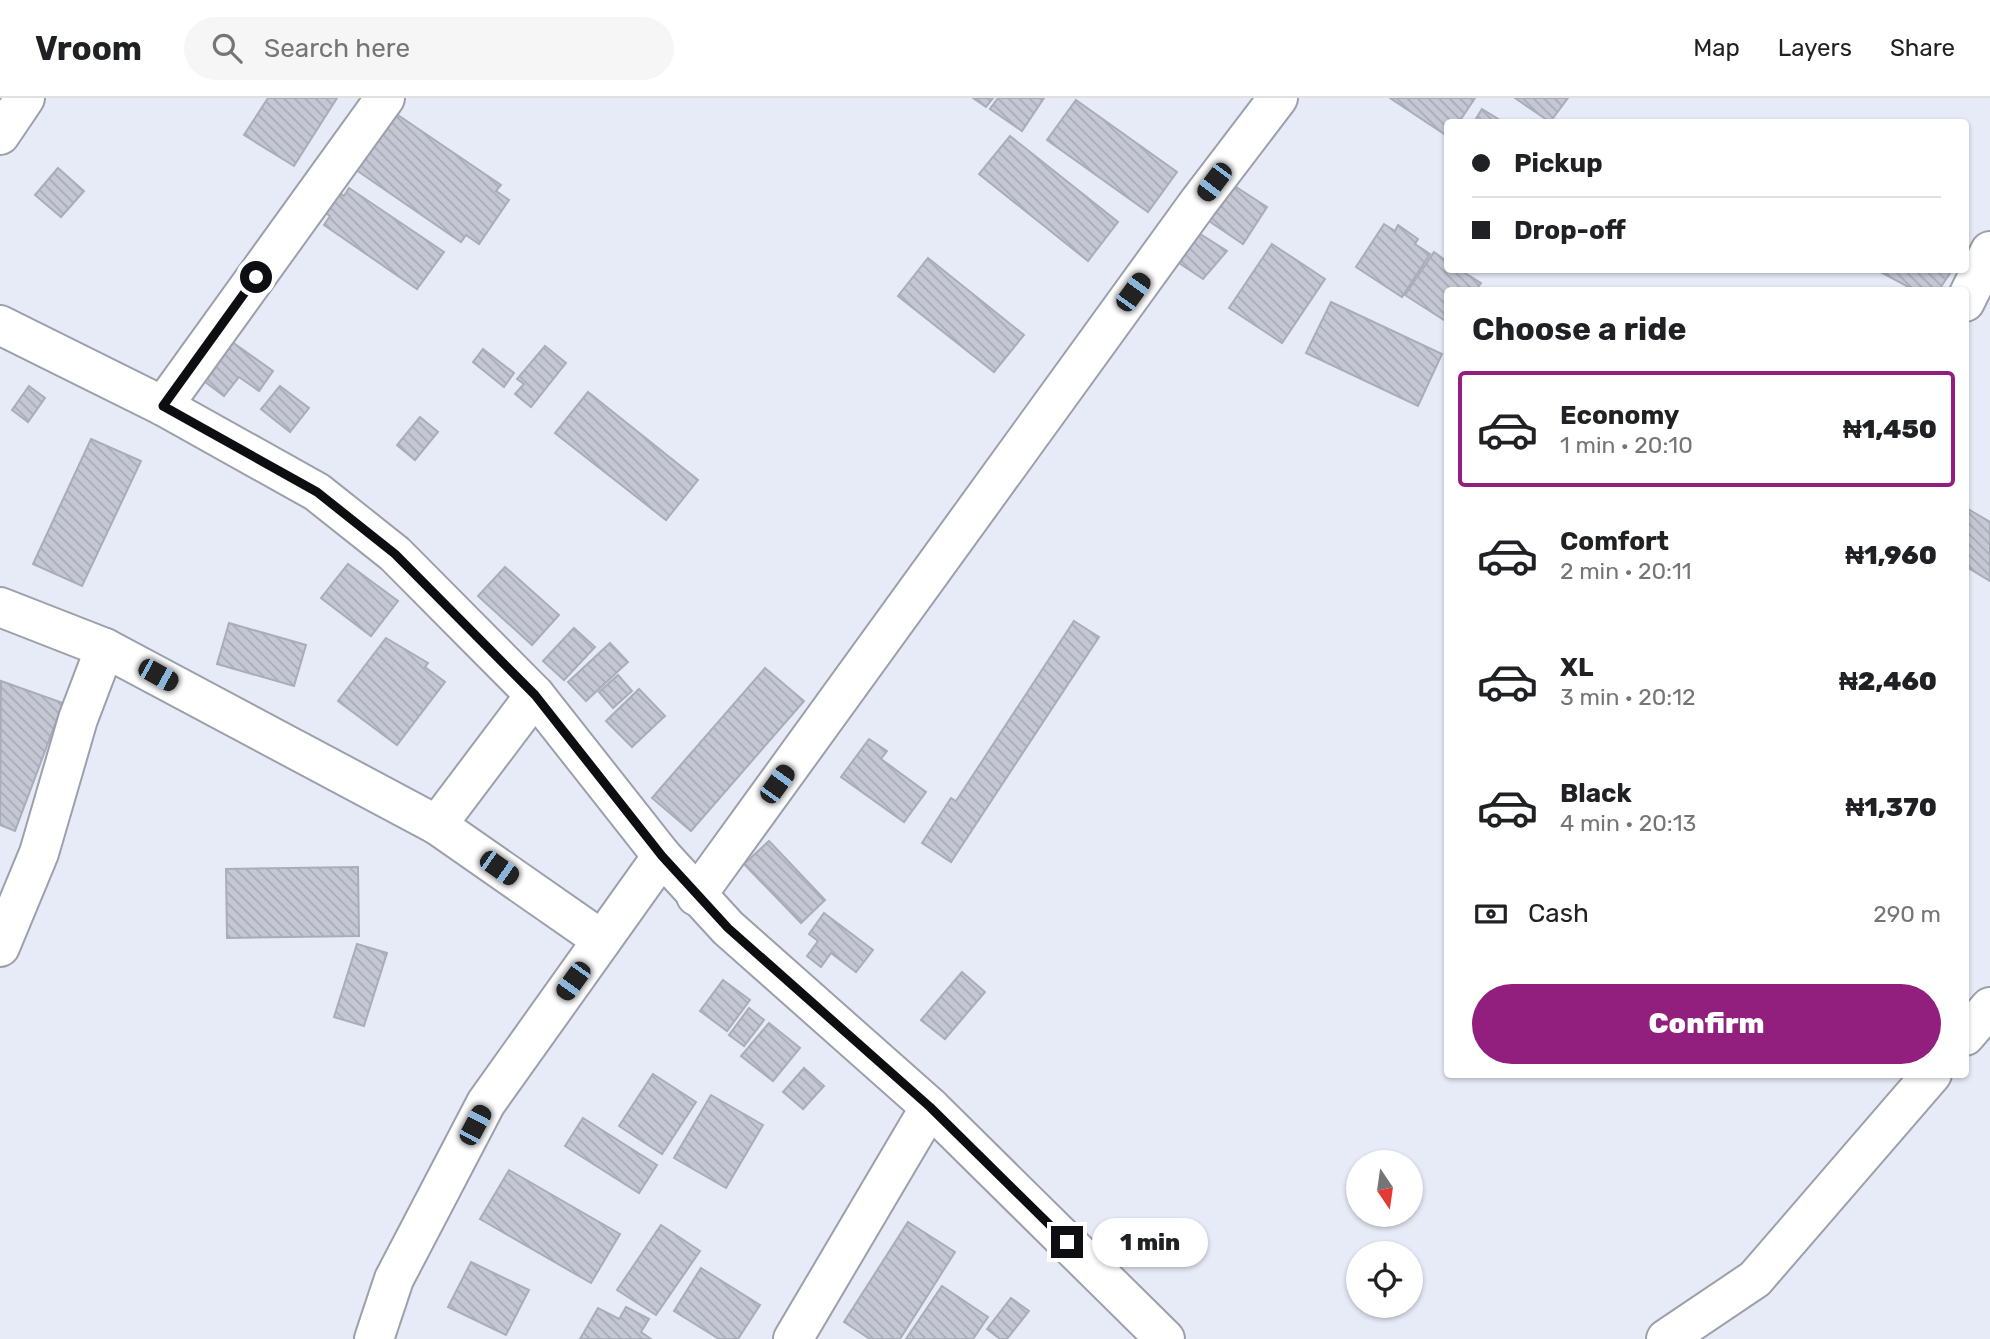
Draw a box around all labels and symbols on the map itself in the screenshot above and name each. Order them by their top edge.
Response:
car [1193,159,1236,205]
route start [240,261,272,293]
car [1113,269,1154,315]
car [135,656,182,694]
car [757,761,798,807]
car [476,847,523,889]
car [553,958,594,1004]
car [456,1102,495,1148]
north arrow [1346,1150,1423,1227]
callout: 1 min [1092,1218,1207,1266]
route end [1051,1226,1083,1258]

